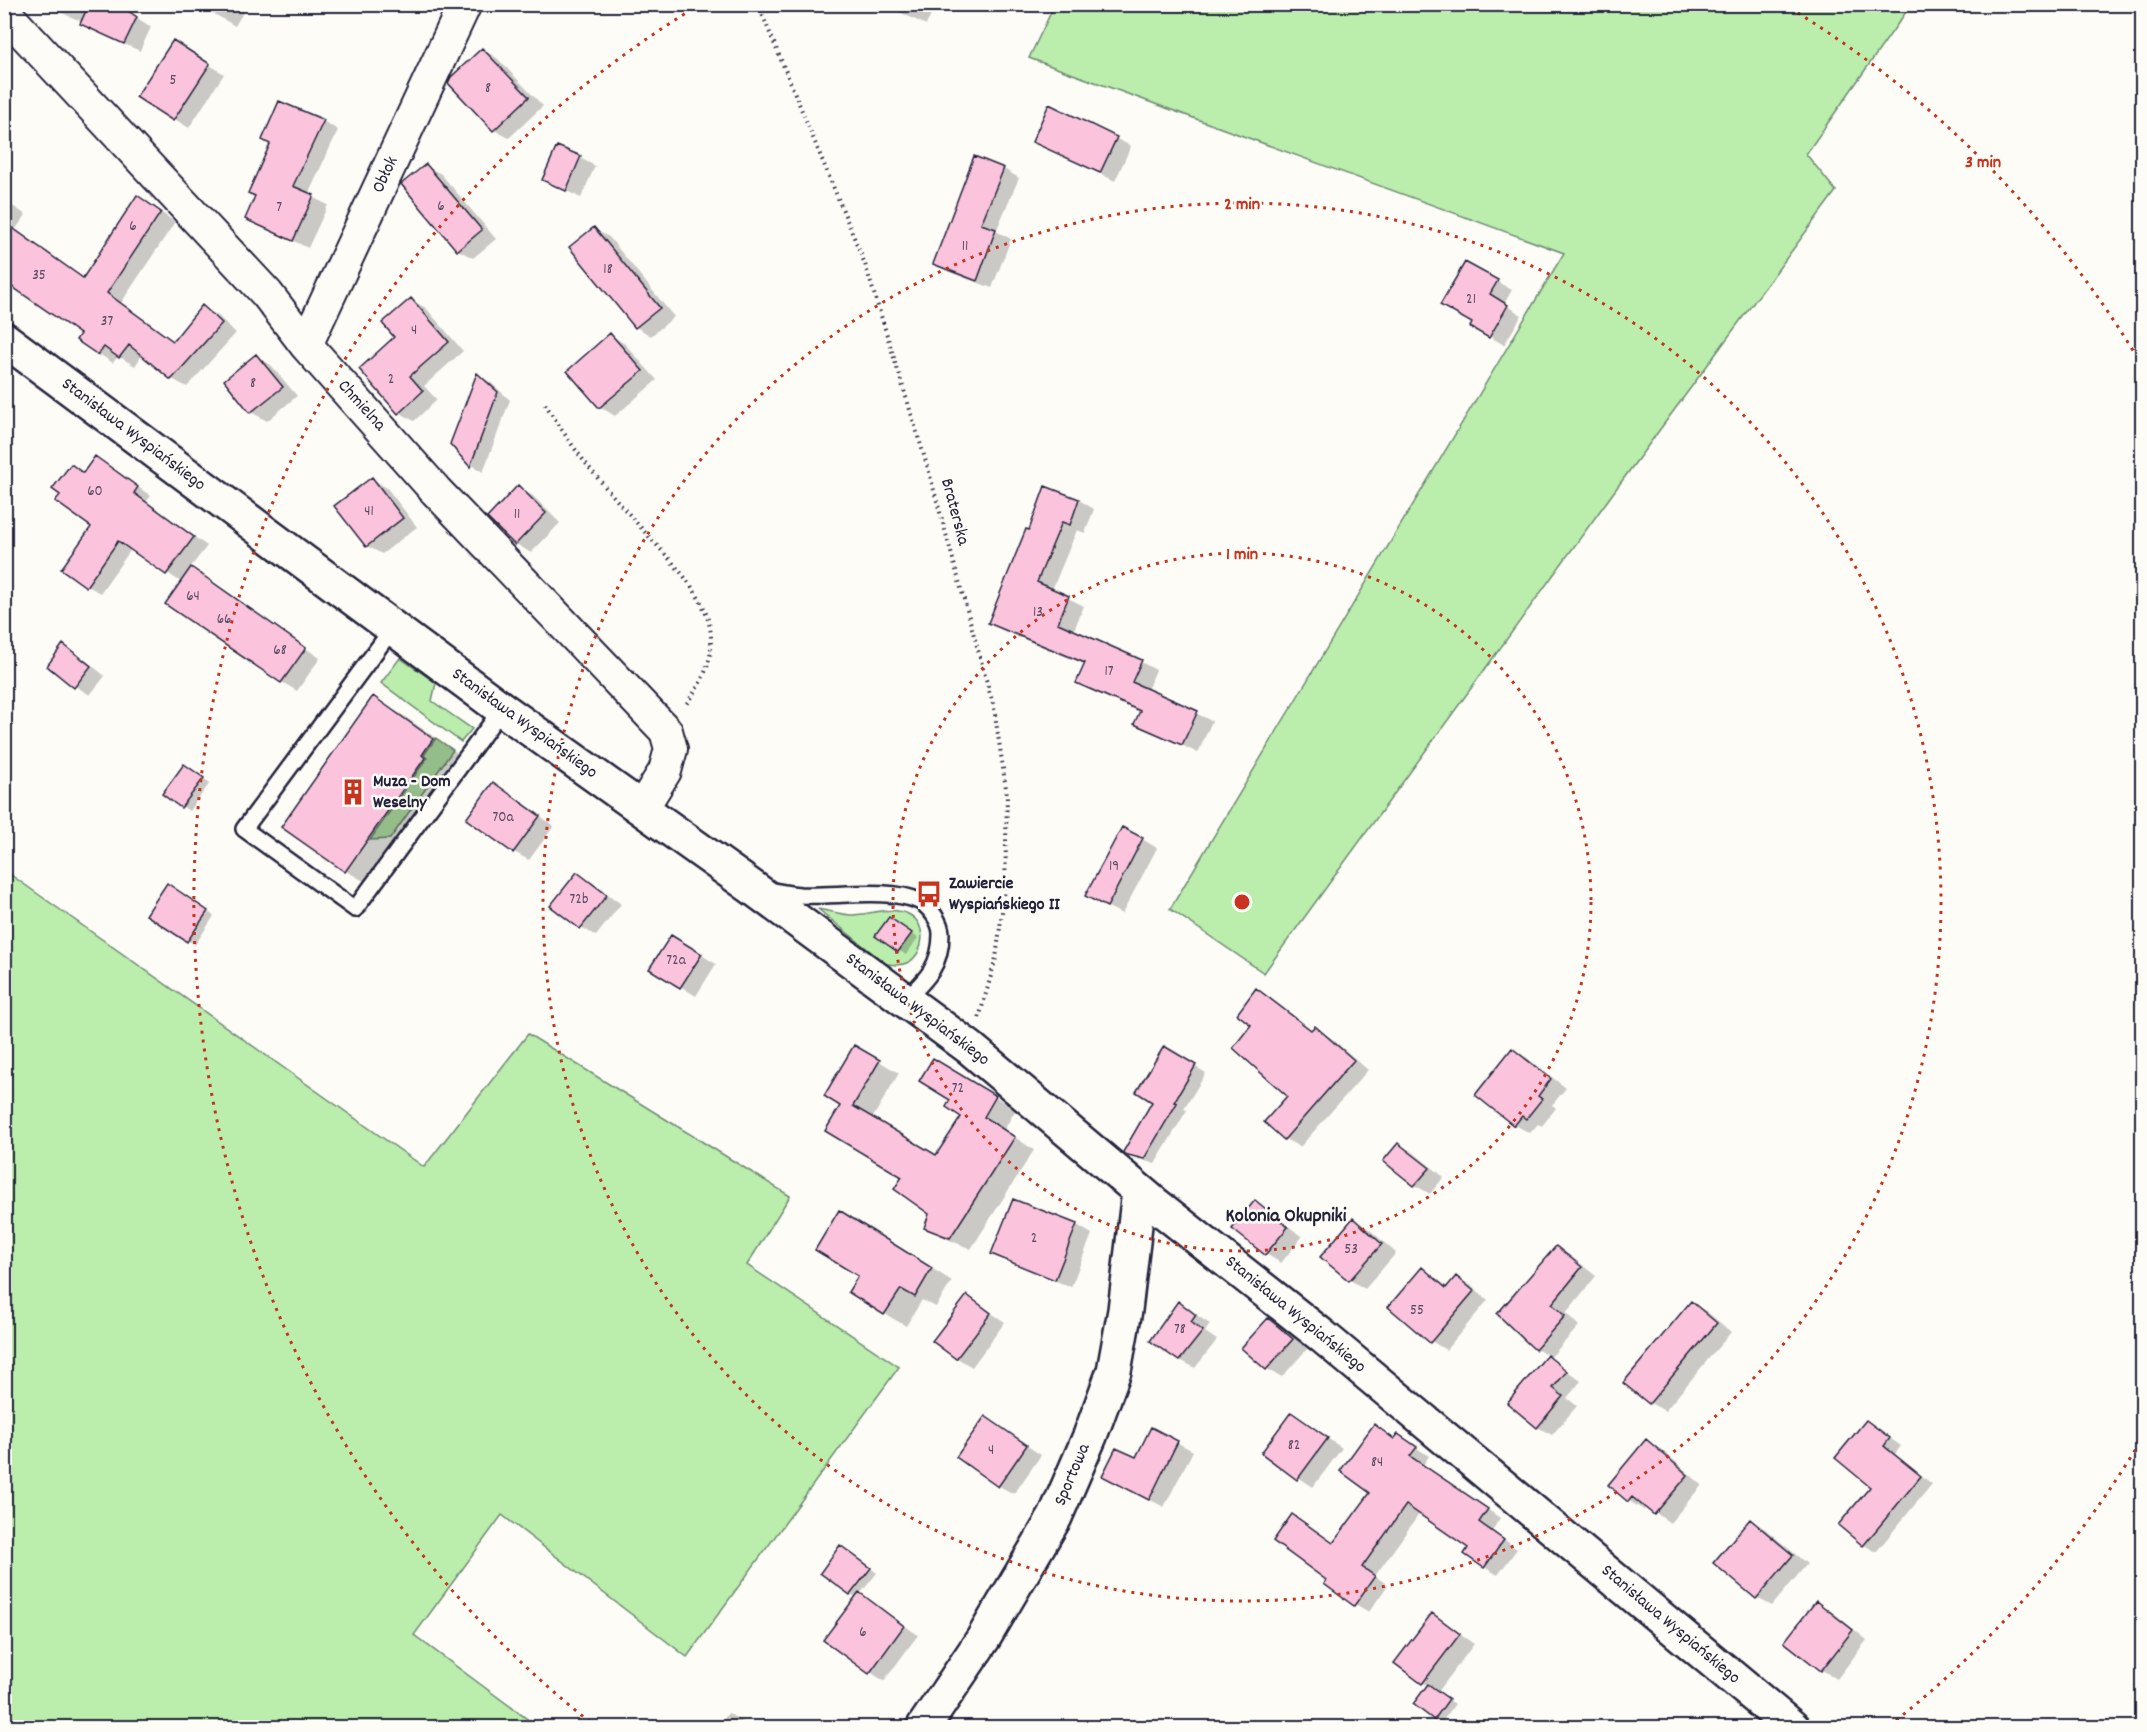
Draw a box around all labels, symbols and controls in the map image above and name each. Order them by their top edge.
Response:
house number: 5 [170,70,177,92]
house number: 8 [485,78,491,100]
text: 3 min [1965,151,2001,176]
street label: Obłok [367,152,405,198]
text: 2 min [1224,193,1260,218]
house number: 6 [437,196,445,218]
house number: 7 [276,197,282,219]
house number: 6 [129,216,137,238]
house number: 11 [962,236,968,258]
house number: 18 [603,259,613,281]
house number: 35 [32,265,46,287]
house number: 21 [1466,289,1476,311]
house number: 37 [101,311,113,333]
house number: 4 [411,320,417,342]
house number: 2 [388,369,394,391]
street label: Stanisława Wyspiańskiego [56,372,210,498]
house number: 8 [250,373,256,395]
street label: Chmielna [331,375,391,438]
street label: Braterska [933,476,975,549]
house number: 60 [87,481,103,503]
house number: 41 [364,501,374,523]
house number: 11 [514,504,520,526]
text: 1 min [1226,543,1258,568]
house number: 64 [186,586,200,608]
house number: 13 [1033,602,1043,624]
house number: 66 [217,609,231,631]
house number: 68 [273,640,287,662]
house number: 17 [1104,661,1114,683]
street label: Stanisława Wyspiańskiego [446,662,602,786]
place label: Muza - Dom Weselny [373,770,451,816]
building icon: Muza - Dom Weselny [338,777,368,807]
house number: 70a [493,807,514,829]
house number: 19 [1109,856,1119,878]
place label: Zawiercie Wyspiańskiego II [949,872,1060,918]
bus stop icon: Zawiercie Wyspiańskiego II [914,879,944,909]
house number: 72b [570,889,588,911]
centre of rings [1232,892,1252,912]
street label: Stanisława Wyspiańskiego [840,947,994,1073]
house number: 72a [666,950,687,972]
house number: 72 [952,1078,964,1100]
district label: Kolonia Okupniki [1226,1203,1347,1231]
house number: 2 [1031,1228,1037,1250]
house number: 53 [1344,1239,1358,1261]
street label: Stanisława Wyspiańskiego [1219,1250,1371,1380]
house number: 55 [1410,1300,1424,1322]
house number: 78 [1174,1319,1186,1341]
house number: 82 [1288,1435,1300,1457]
street label: Sportowa [1049,1439,1098,1510]
house number: 4 [988,1440,994,1462]
house number: 84 [1371,1452,1383,1474]
street label: Stanisława Wyspiańskiego [1595,1559,1745,1691]
house number: 6 [859,1622,867,1644]

